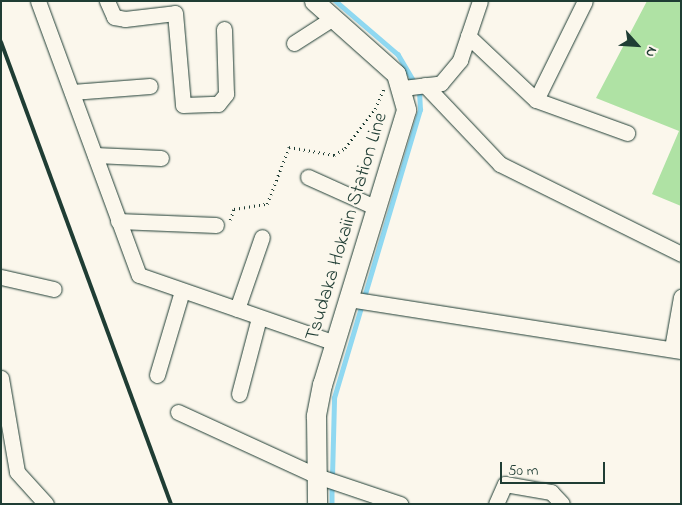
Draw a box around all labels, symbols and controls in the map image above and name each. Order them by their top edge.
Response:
north arrow [612,20,662,70]
text: N [639,43,662,61]
street label: Tsudaka Hokaiin Station Line [301,110,393,344]
scale bar [502,452,607,484]
text: 50 m [508,460,538,482]

